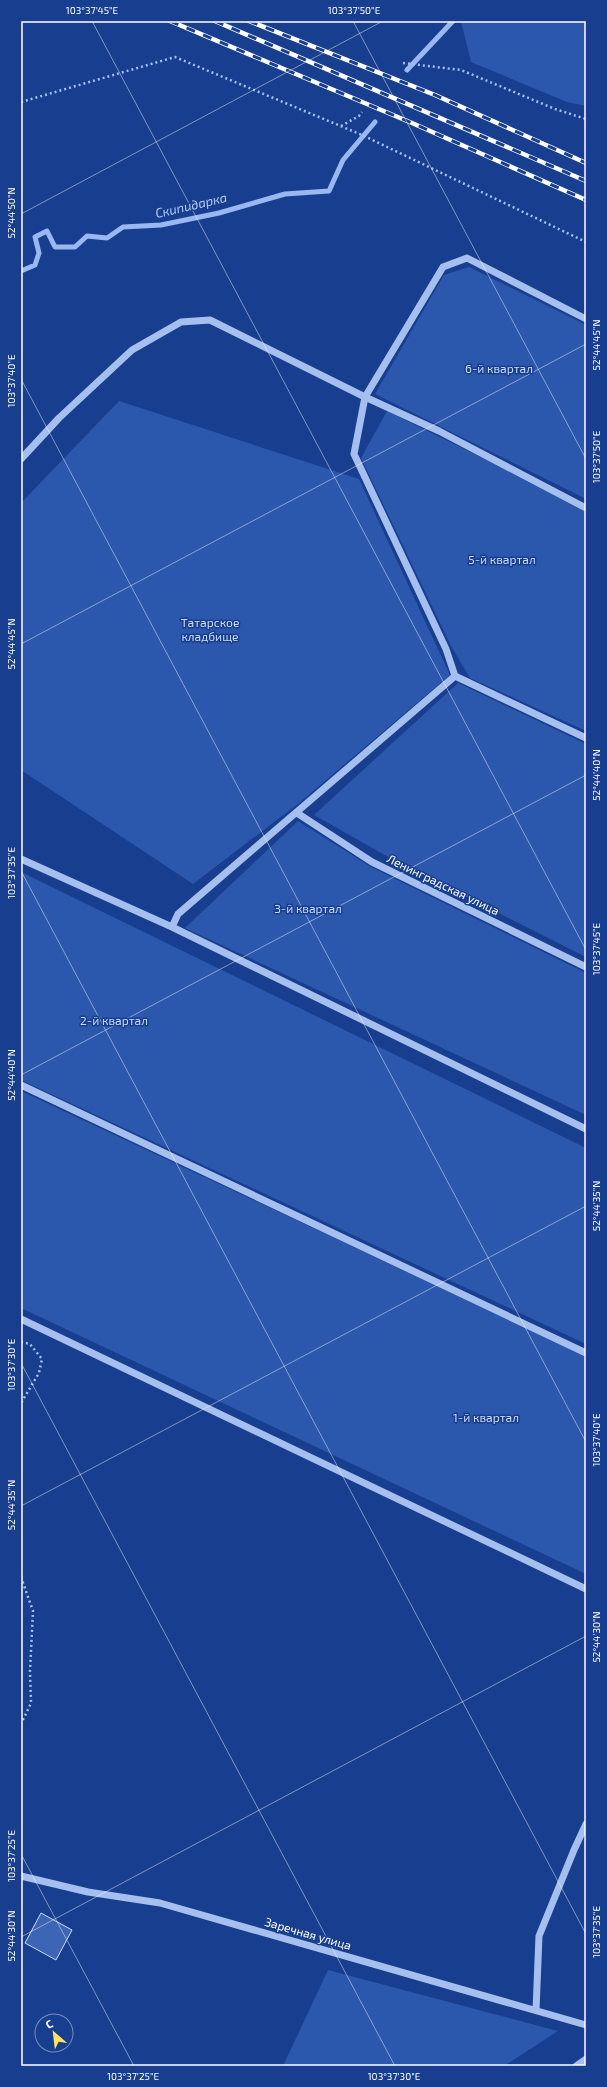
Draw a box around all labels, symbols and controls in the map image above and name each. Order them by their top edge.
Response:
text: 103°37'45"E [66,4,119,16]
text: 103°37'50"E [328,4,381,16]
text: 52°44'50"N [5,188,17,238]
water label: Скипидарка [153,189,229,221]
text: 52°44'45"N [590,320,602,370]
text: 103°37'40"E [5,354,17,408]
park label: 6-й квартал [465,361,533,375]
text: 103°37'50"E [590,430,602,483]
park label: 5-й квартал [468,552,536,566]
park label: Татарское кладбище [181,615,239,643]
text: 52°44'45"N [5,619,17,669]
text: 52°44'40"N [590,749,602,801]
text: 103°37'35"E [5,847,17,899]
street label: Ленинградская улица [385,851,502,918]
park label: 3-й квартал [274,901,342,915]
text: 103°37'45"E [590,922,602,975]
park label: 2-й квартал [80,1013,148,1027]
text: 52°44'40"N [5,1049,17,1101]
text: 52°44'35"N [590,1181,602,1231]
text: 103°37'30"E [5,1338,17,1391]
park label: 1-й квартал [453,1410,519,1424]
text: 103°37'40"E [590,1413,602,1467]
text: 52°44'35"N [5,1480,17,1530]
text: 52°44'30"N [590,1611,602,1663]
text: 103°37'25"E [5,1830,17,1882]
text: 103°37'35"E [590,1906,602,1958]
text: 52°44'30"N [5,1910,17,1962]
street label: Заречная улица [263,1914,353,1953]
north arrow [34,2013,74,2053]
text: С [43,2016,55,2031]
text: 103°37'25"E [107,2070,159,2082]
text: 103°37'30"E [368,2070,421,2082]

